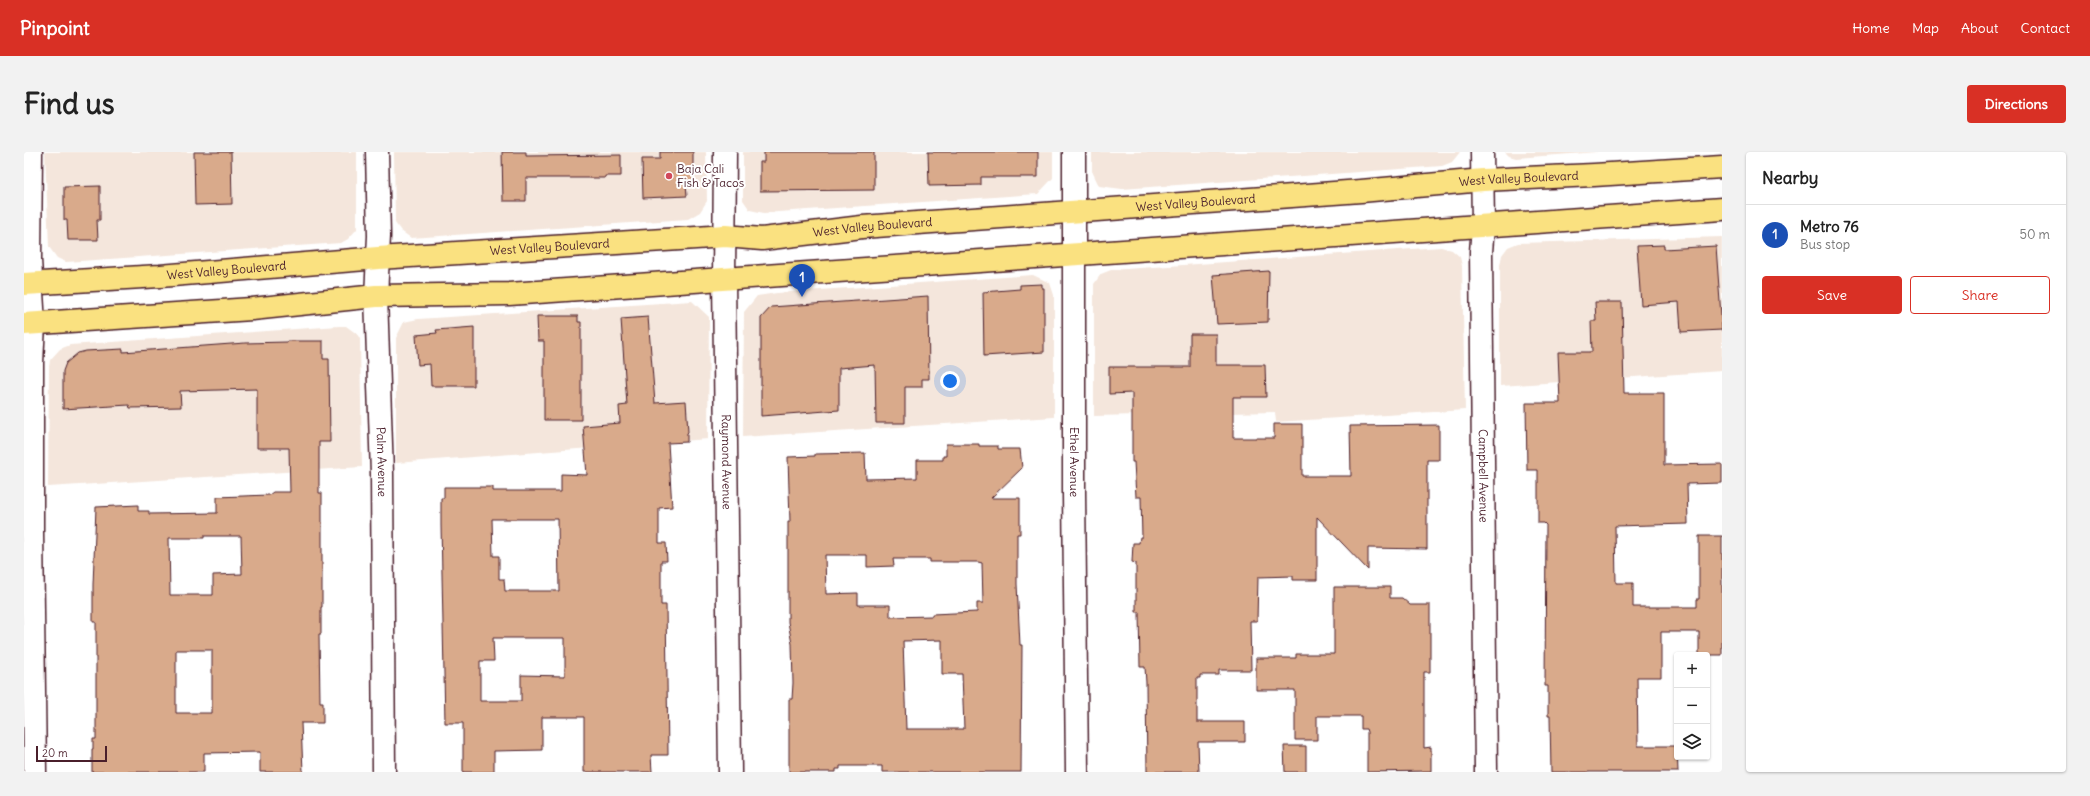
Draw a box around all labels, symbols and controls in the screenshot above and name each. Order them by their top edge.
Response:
text: Pinpoint [20,16,90,40]
text: Home [1852,19,1890,37]
text: Map [1912,19,1939,37]
text: About [1961,19,1999,37]
text: Contact [2021,19,2070,37]
button: Directions [1967,85,2066,123]
text: Find us [24,86,115,122]
place label: Baja Cali Fish & Tacos [677,161,744,190]
text: Nearby [1762,167,1818,189]
street label: West Valley Boulevard [1458,168,1579,189]
marker: Baja Cali Fish & Tacos [664,171,674,181]
street label: West Valley Boulevard [1135,191,1256,214]
street label: West Valley Boulevard [812,214,933,240]
text: Metro 76 [1800,217,1859,236]
text: 1 [1772,226,1778,243]
text: 50 m [2019,226,2050,243]
street label: West Valley Boulevard [489,235,610,258]
text: Bus stop [1800,236,1850,253]
street label: West Valley Boulevard [166,258,287,282]
pin: 1 [789,264,815,297]
button: Save [1762,276,1902,314]
button: Share [1910,276,2050,314]
your location [940,371,960,391]
street label: Raymond Avenue [719,414,735,510]
street label: Palm Avenue [373,426,390,497]
street label: Ethel Avenue [1067,427,1082,497]
street label: Campbell Avenue [1476,429,1492,523]
map controls [1674,652,1710,760]
button: + [1674,652,1710,688]
button: − [1674,688,1710,724]
button: layers [1674,724,1710,760]
scale bar [36,744,107,763]
text: 20 m [42,746,68,760]

